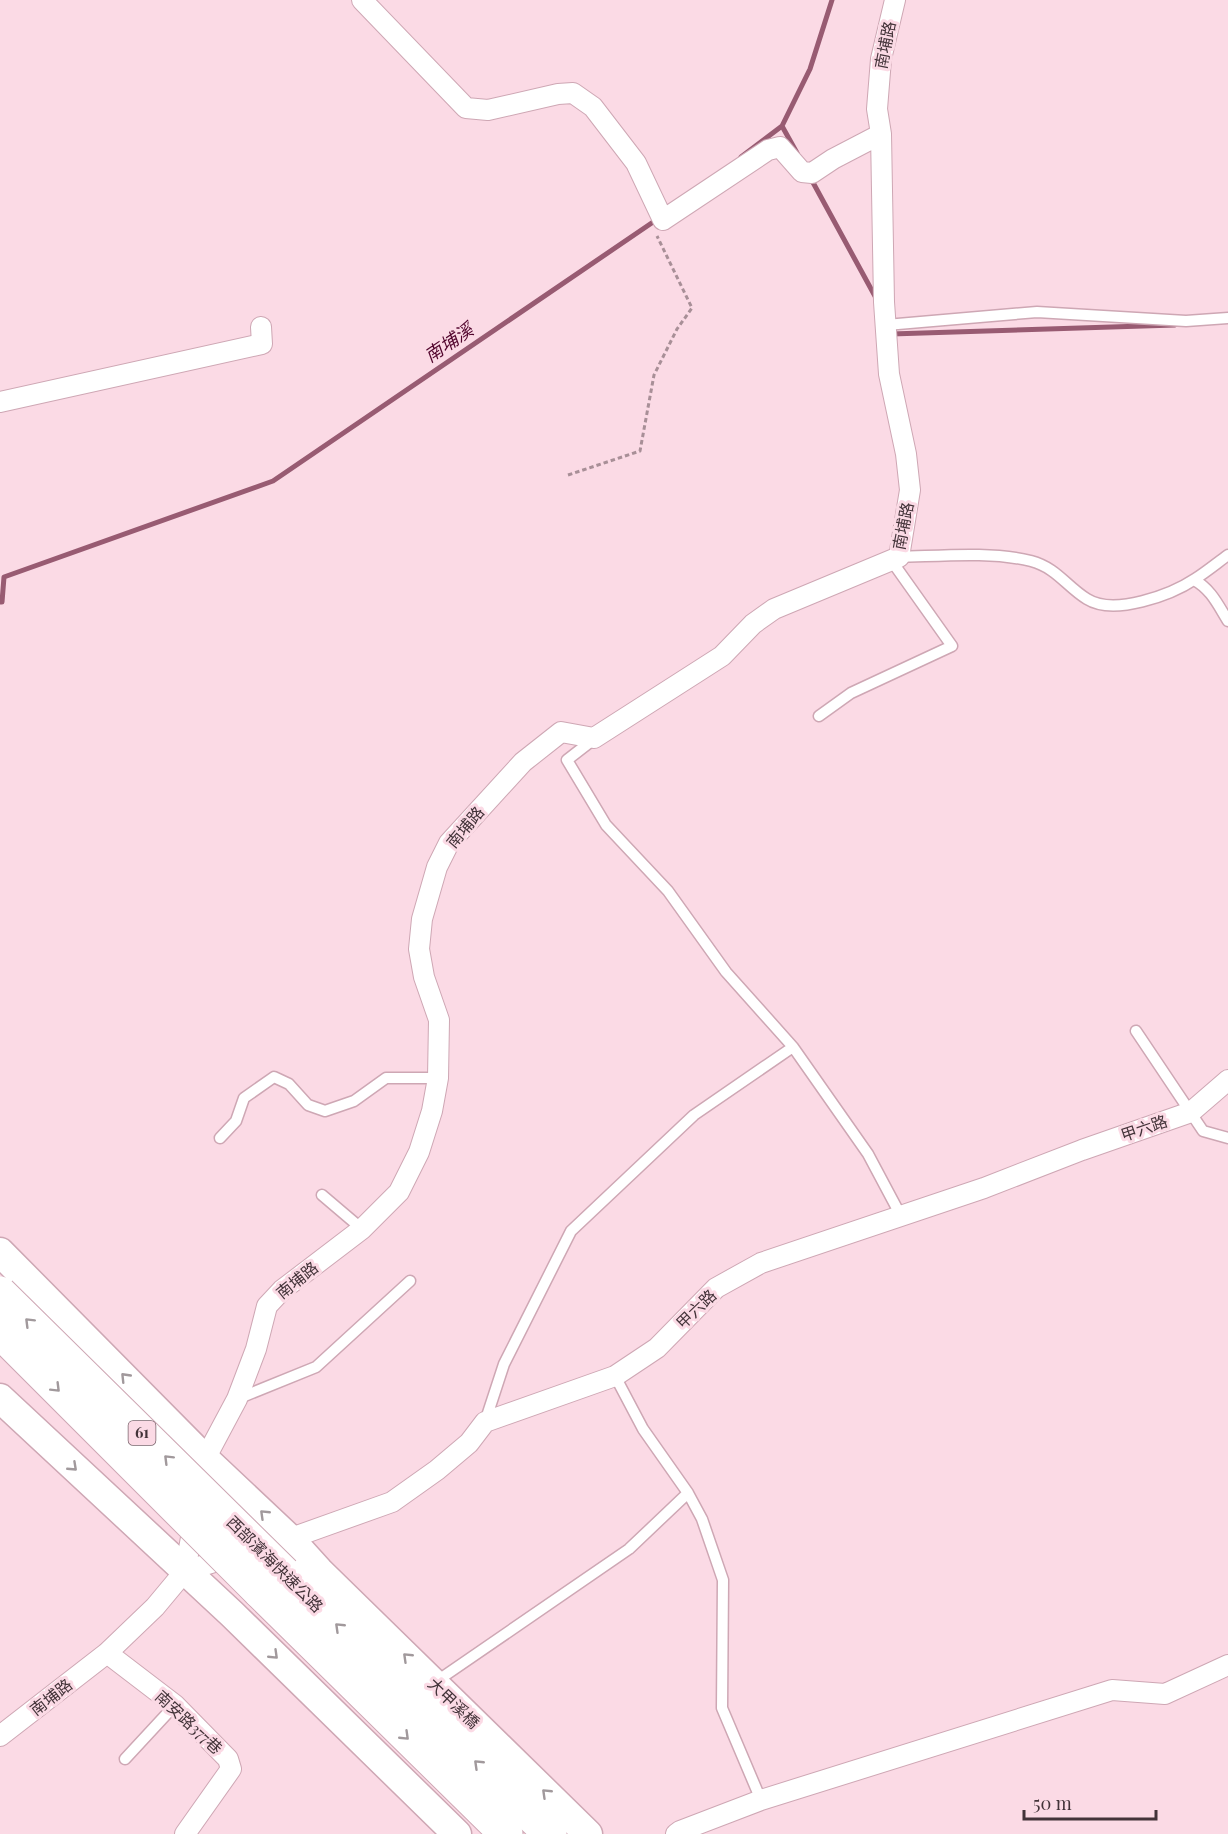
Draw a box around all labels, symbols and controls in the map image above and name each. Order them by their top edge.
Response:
street label: 南埔路 [870,19,899,70]
water label: 南埔溪 [419,315,480,367]
street label: 南埔路 [888,500,917,551]
street label: 南埔路 [441,802,488,852]
street label: 甲六路 [1118,1110,1170,1145]
street label: 南埔路 [271,1256,322,1303]
street label: 甲六路 [671,1284,720,1333]
one-way arrow [25,1318,36,1328]
one-way arrow [121,1374,132,1384]
one-way arrow [49,1381,60,1392]
road number: 61 [128,1421,156,1445]
one-way arrow [164,1455,175,1466]
one-way arrow [67,1460,77,1471]
one-way arrow [261,1510,271,1521]
street label: 西部濱海快速公路 [223,1511,328,1616]
one-way arrow [335,1623,345,1634]
one-way arrow [266,1647,277,1658]
one-way arrow [403,1653,414,1664]
street label: 大甲溪橋 [424,1673,485,1732]
street label: 南埔路 [25,1674,76,1720]
street label: 南安路377巷 [151,1685,227,1758]
one-way arrow [398,1729,408,1740]
one-way arrow [475,1760,486,1771]
scale bar [1024,1783,1156,1821]
one-way arrow [542,1789,552,1800]
text: 50 m [1033,1791,1072,1815]

